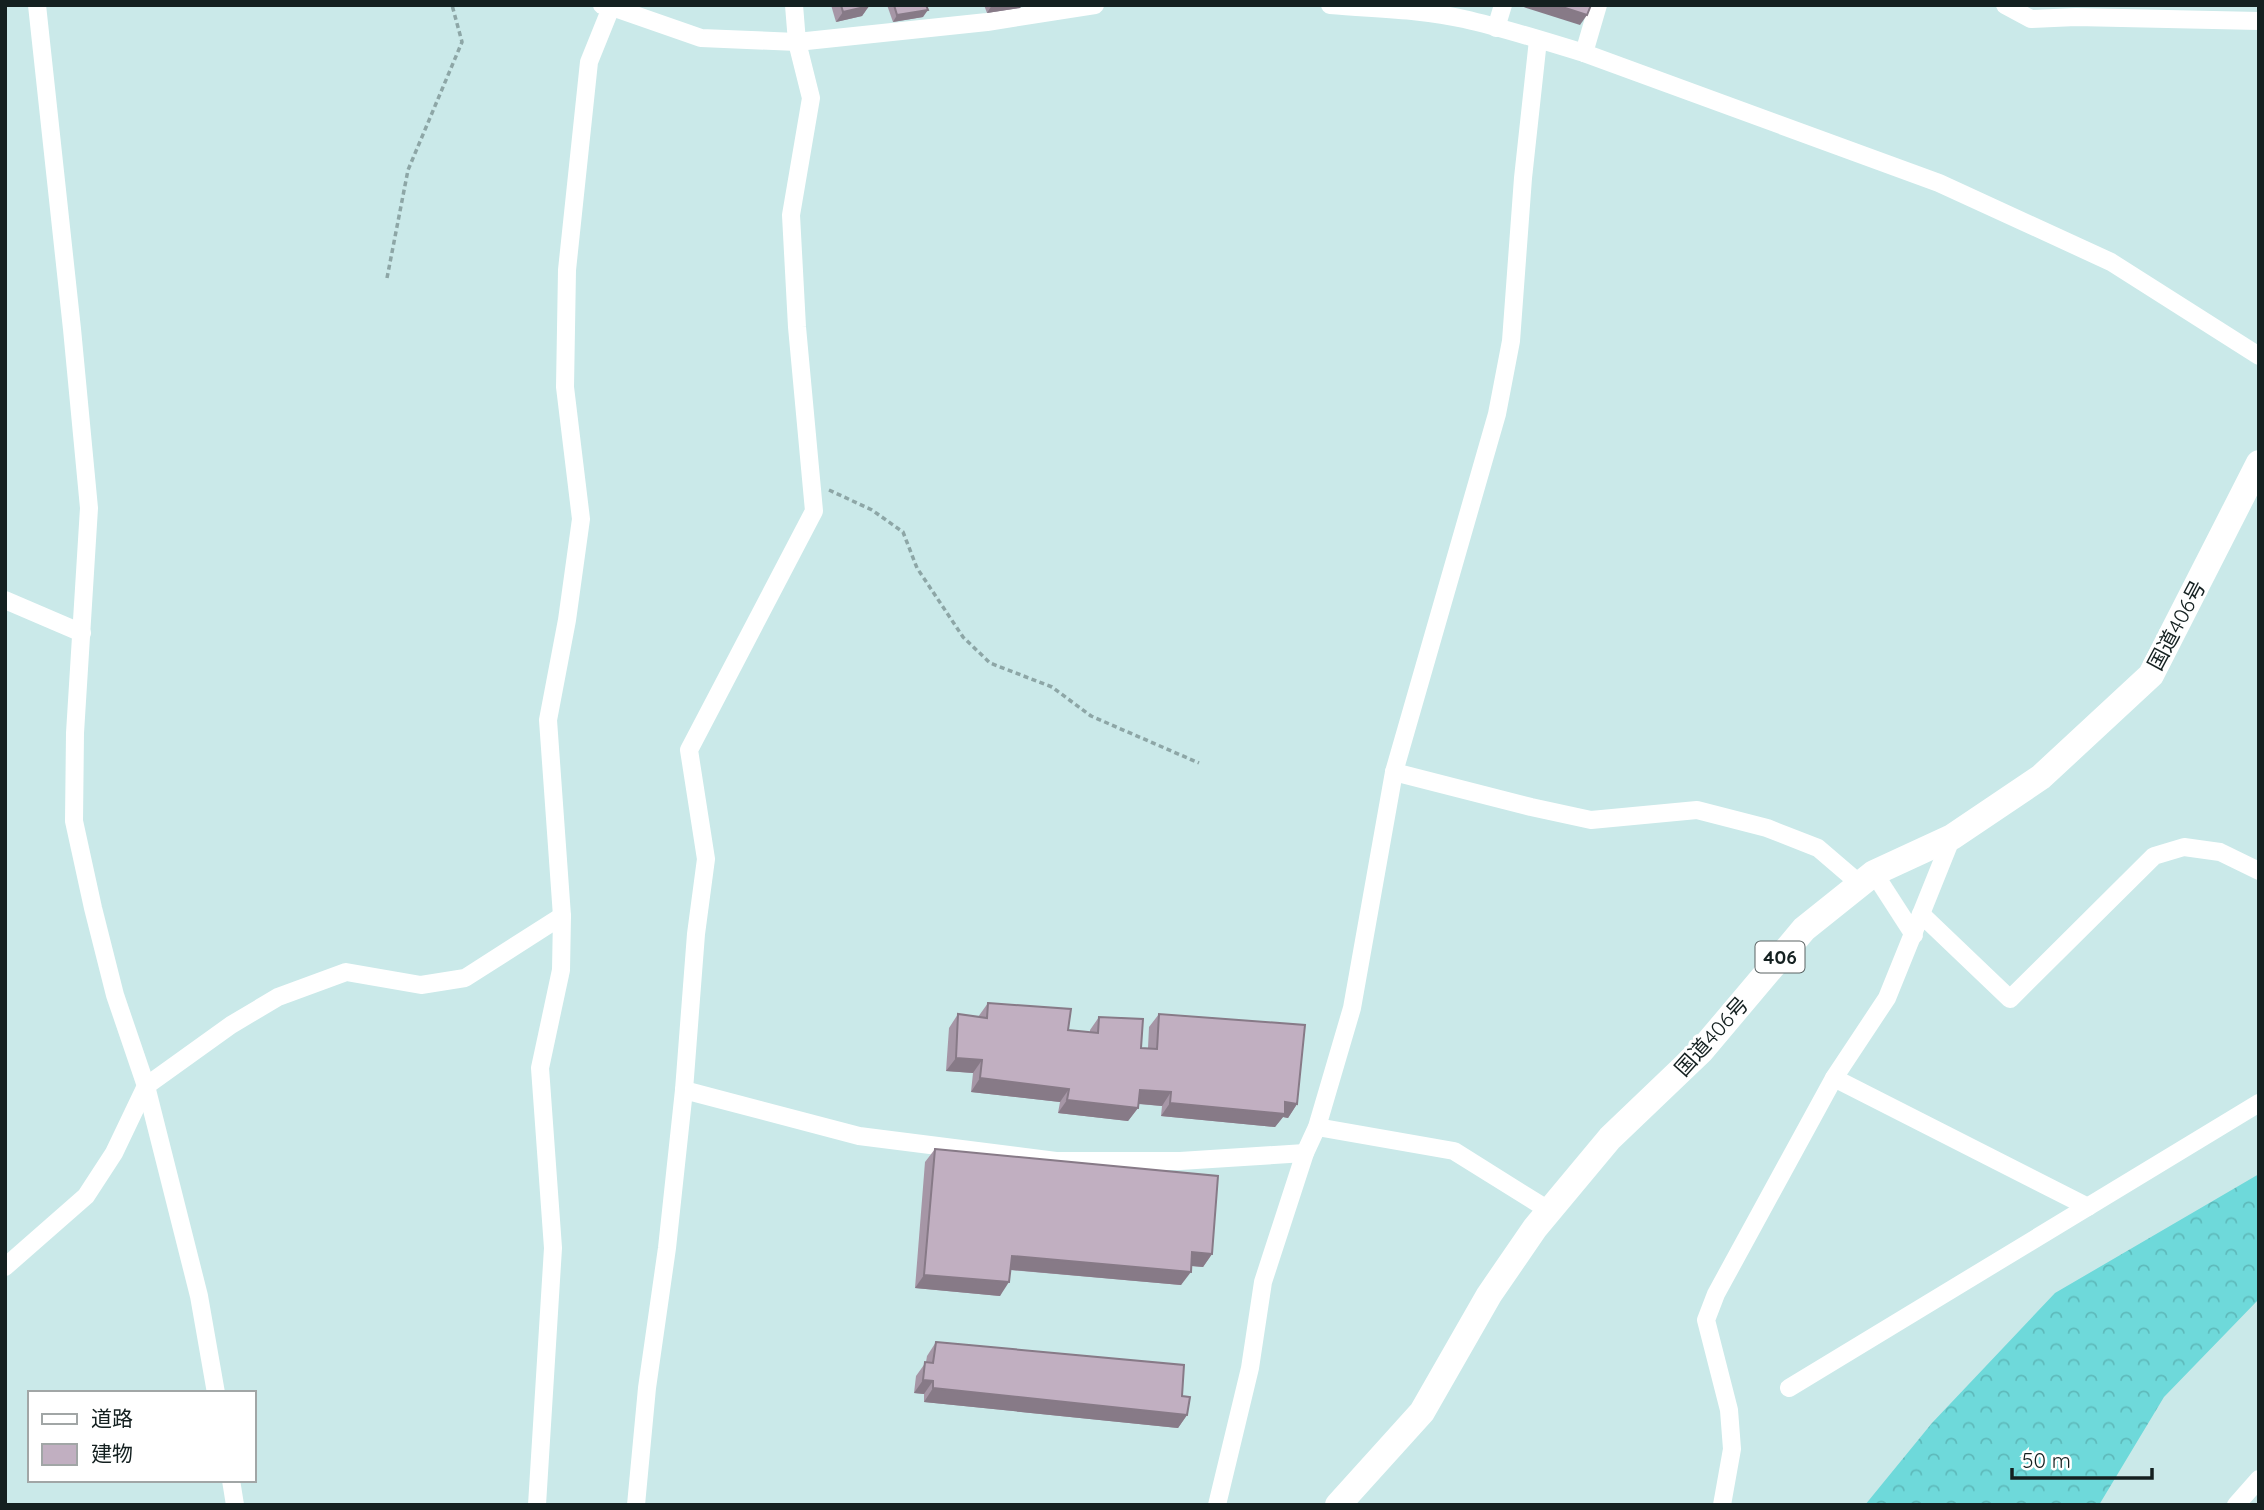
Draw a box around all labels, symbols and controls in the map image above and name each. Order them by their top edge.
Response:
street label: 国道406号 [2142,576,2210,674]
road number: 406 [1756,942,1804,973]
street label: 国道406号 [1669,991,1753,1081]
legend [28,1391,256,1482]
text: 道路 [91,1405,133,1431]
scale bar [2012,1436,2152,1480]
text: 建物 [91,1440,133,1466]
text: 50 m [2022,1447,2071,1473]

